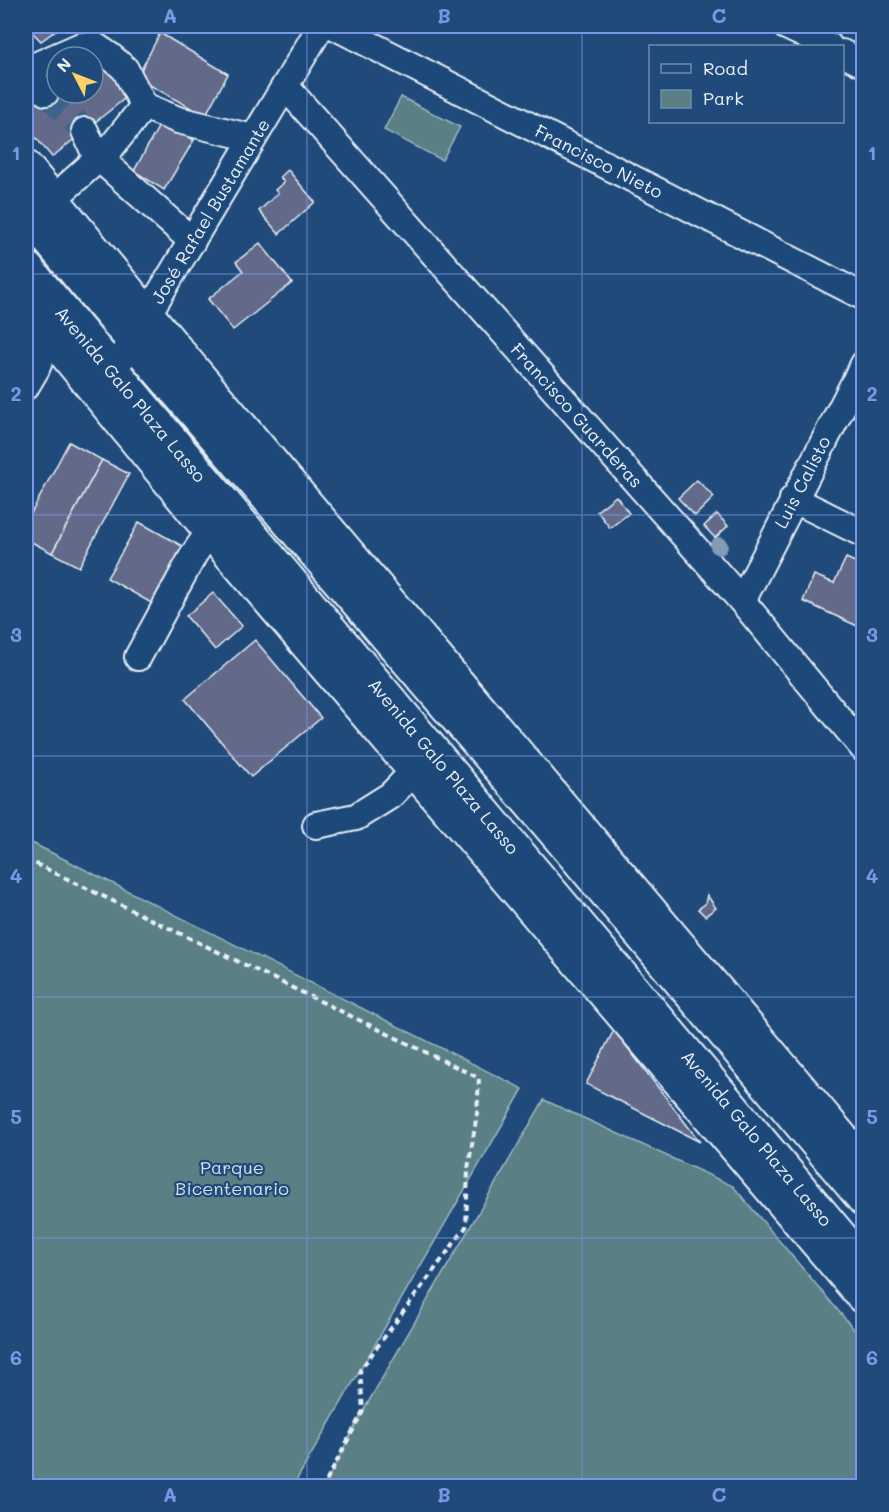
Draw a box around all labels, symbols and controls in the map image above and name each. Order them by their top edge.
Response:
text: A [163,2,177,28]
text: B [437,2,451,28]
text: C [712,2,727,28]
north arrow [45,45,105,105]
legend [649,45,844,123]
text: N [52,53,75,76]
text: Road [703,56,748,80]
text: Park [703,86,744,110]
street label: José Rafael Bustamante [145,114,275,308]
street label: Francisco Nieto [531,118,667,204]
text: 1 [12,139,20,165]
text: 1 [868,139,876,165]
street label: Avenida Galo Plaza Lasso [50,301,212,487]
street label: Francisco Guarderas [505,337,649,493]
text: 2 [10,380,22,406]
text: 2 [866,380,878,406]
street label: Luis Calisto [768,431,836,532]
text: 3 [10,621,22,647]
text: 3 [866,621,878,647]
street label: Avenida Galo Plaza Lasso [363,673,525,859]
text: 4 [10,862,23,888]
text: 4 [866,862,879,888]
street label: Avenida Galo Plaza Lasso [676,1045,838,1231]
text: 5 [10,1103,22,1129]
text: 5 [866,1103,878,1129]
park label: Parque Bicentenario [175,1155,289,1200]
text: 6 [10,1344,22,1370]
text: 6 [866,1344,878,1370]
text: A [163,1481,177,1507]
text: B [437,1481,451,1507]
text: C [712,1481,727,1507]

